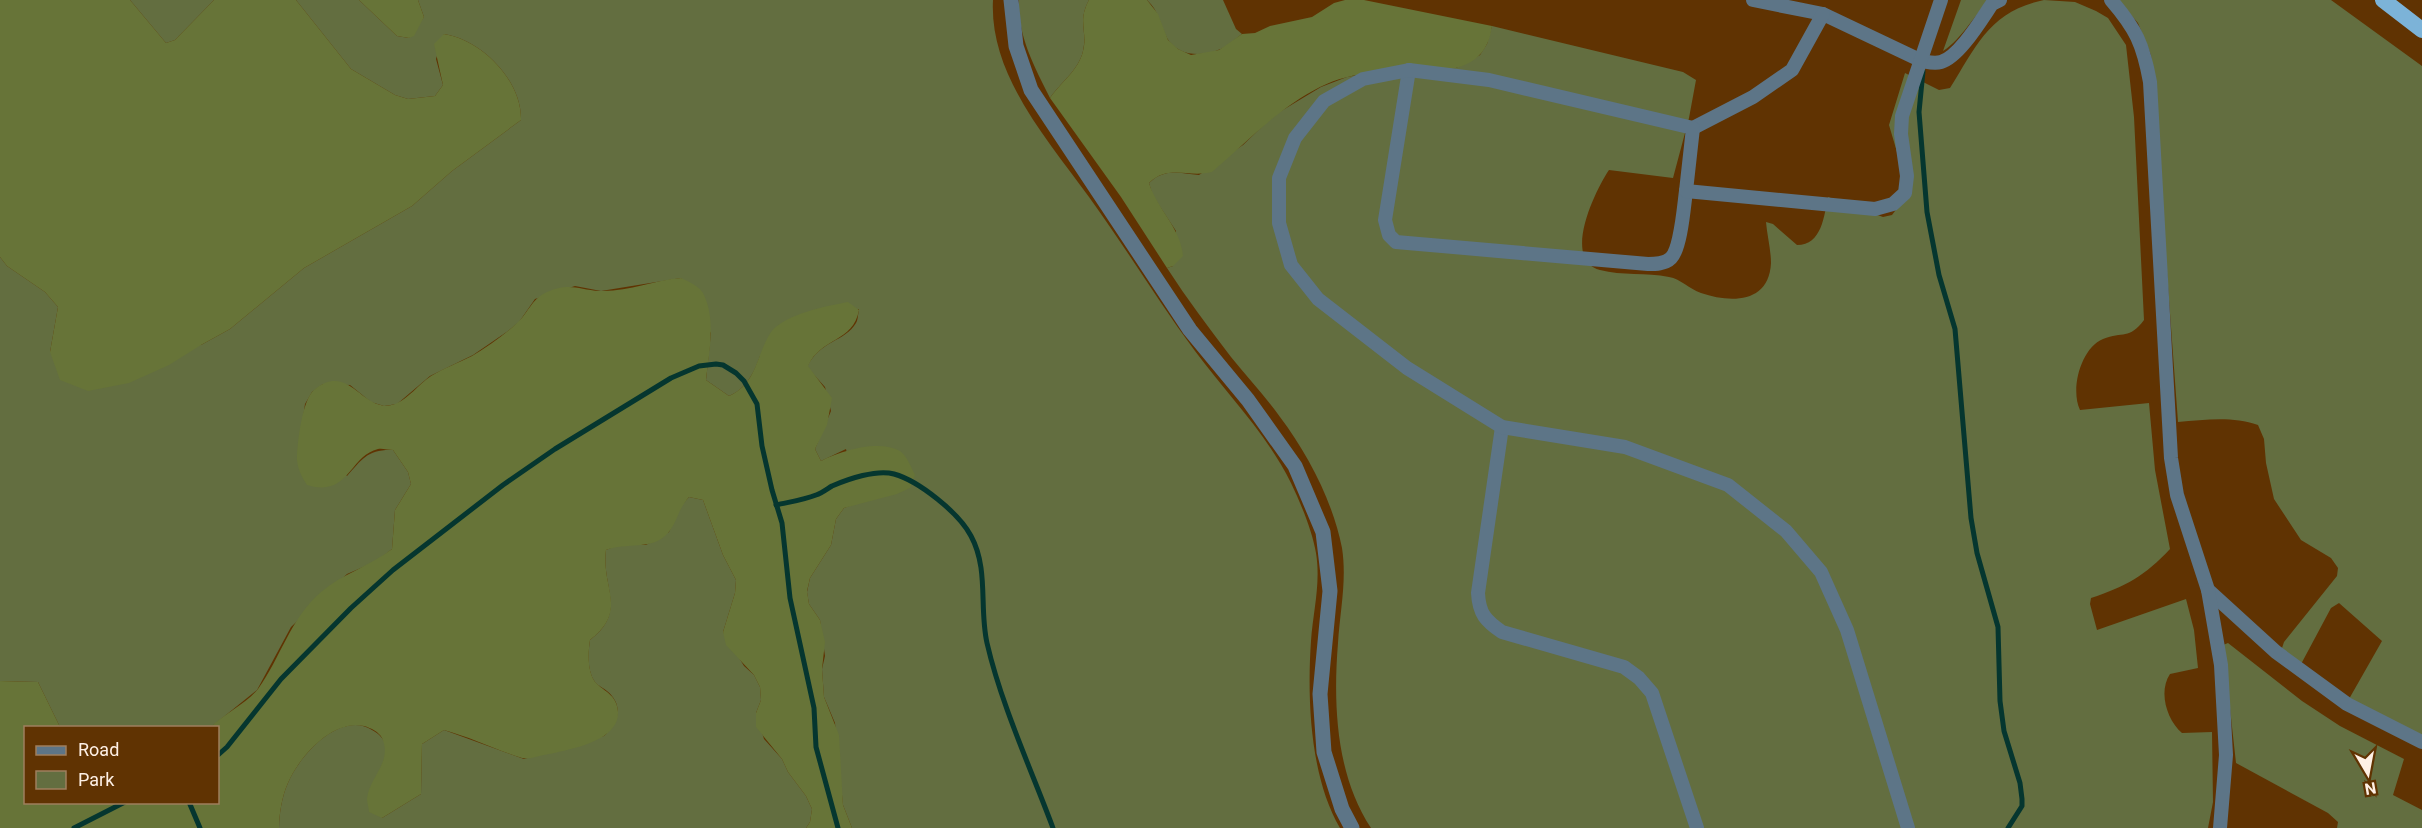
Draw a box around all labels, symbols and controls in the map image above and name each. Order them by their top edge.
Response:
legend [24,726,219,804]
text: Road [78,739,119,760]
north arrow [2338,744,2398,804]
text: Park [78,769,115,790]
text: N [2363,778,2378,799]

